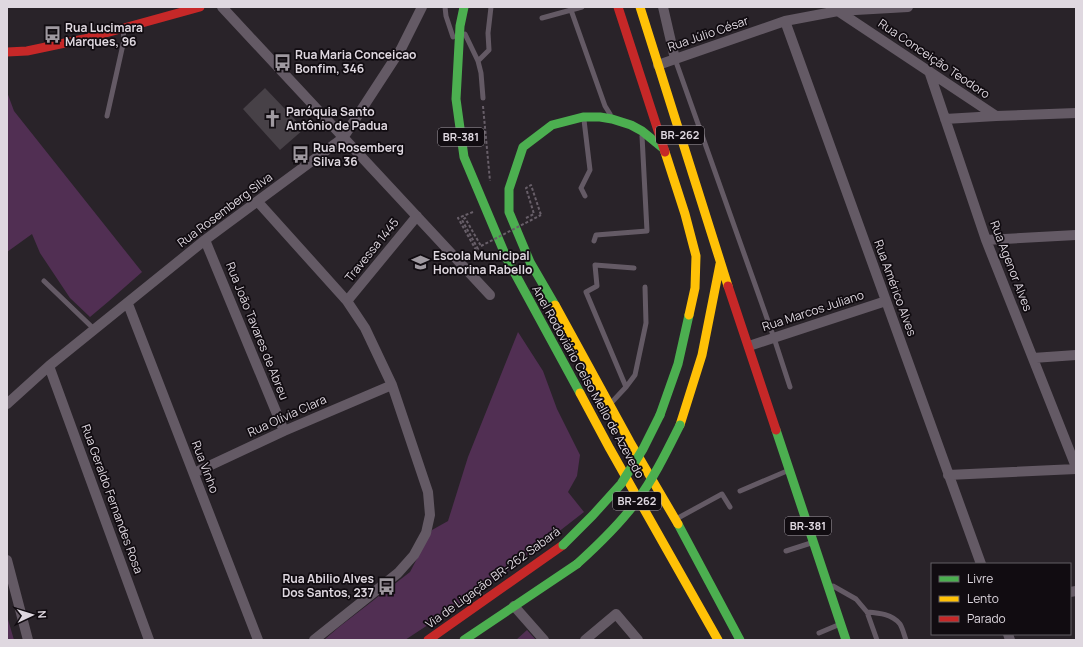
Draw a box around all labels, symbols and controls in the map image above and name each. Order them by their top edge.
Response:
street label: Rua Júlio César [665,12,751,55]
street label: Rua Conceição Teodoro [875,15,994,102]
place label: Rua Lucimara Marques, 96 [65,19,143,50]
bus stop icon: Rua Lucimara Marques, 96 [42,25,62,45]
place label: Rua Maria Conceicao Bonfim, 346 [295,46,417,77]
bus stop icon: Rua Maria Conceicao Bonfim, 346 [272,52,292,72]
place label: Paróquia Santo Antônio de Padua [286,103,388,134]
church icon: Paróquia Santo Antônio de Padua [263,109,283,129]
road number: BR-262 [656,126,704,144]
road number: BR-381 [438,128,484,146]
place label: Rua Rosemberg Silva 36 [313,139,404,170]
bus stop icon: Rua Rosemberg Silva 36 [290,145,310,165]
street label: Rua Rosemberg Silva [174,168,276,251]
street label: Travessa 1445 [341,214,403,285]
street label: Rua Agenor Alves [986,218,1037,314]
street label: Rua Américo Alves [870,237,921,338]
place label: Escola Municipal Honorina Rabello [433,247,532,278]
school or university icon: Escola Municipal Honorina Rabello [410,253,430,273]
street label: Rua João Tavares de Abreu [222,259,293,402]
street label: Anel Rodoviário Celso Mello de Azevedo [528,282,649,481]
street label: Rua Marcos Juliano [760,286,866,335]
street label: Rua Olívia Clara [245,391,329,441]
street label: Rua Geraldo Fernandes Rosa [77,422,147,576]
street label: Rua Vinho [188,438,223,496]
road number: BR-262 [613,492,661,510]
road number: BR-381 [785,517,831,535]
street label: Via de Ligação BR-262 Sabará [422,523,564,632]
legend [931,563,1071,635]
place label: Rua Abilio Alves Dos Santos, 237 [282,570,374,601]
text: Livre [967,570,993,587]
bus stop icon: Rua Abilio Alves Dos Santos, 237 [377,576,397,596]
text: Lento [967,590,999,607]
north arrow [12,595,52,635]
text: N [35,610,50,619]
text: Parado [967,610,1006,627]

